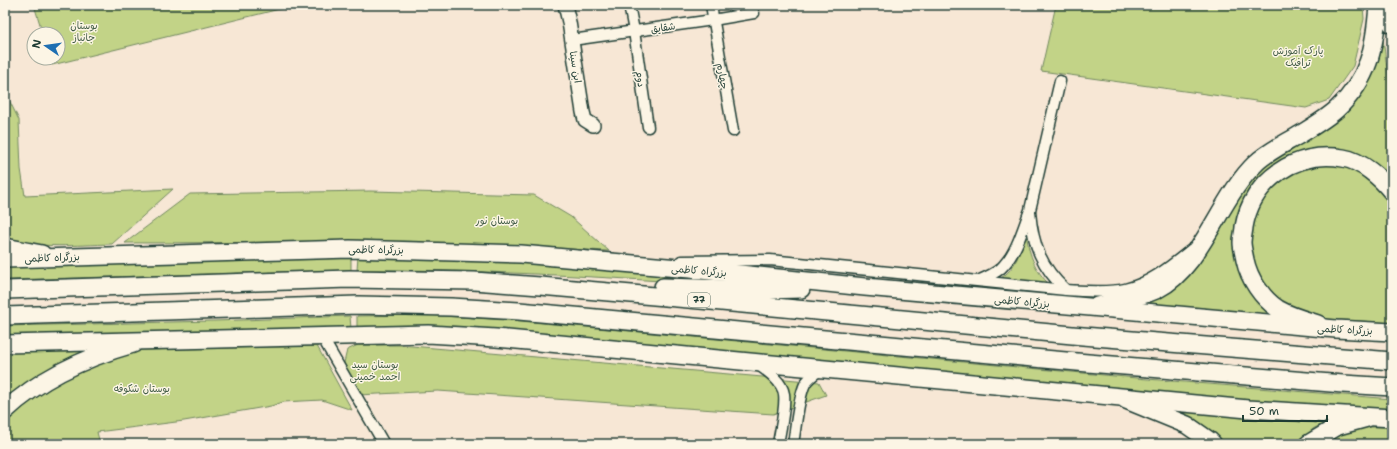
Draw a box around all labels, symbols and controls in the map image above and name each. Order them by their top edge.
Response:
park label: بوستان جانباز [70,19,98,44]
street label: شقایق [650,19,676,36]
north arrow [26,26,66,66]
text: N [28,38,45,50]
park label: پارک آموزش ترافیک [1273,44,1323,69]
street label: ابن سینا [567,50,584,84]
street label: چهارم [713,62,731,91]
street label: دوم [631,70,648,88]
park label: بوستان نور [475,214,518,227]
street label: بزرگراه کاظمی [348,243,404,257]
street label: بزرگراه کاظمی [24,250,80,266]
street label: بزرگراه کاظمی [671,262,727,280]
road number: 77 [688,293,710,307]
street label: بزرگراه کاظمی [994,293,1050,311]
street label: بزرگراه کاظمی [1317,322,1373,338]
park label: بوستان سید احمد خمینی [350,358,400,384]
park label: بوستان شکوفه [114,382,170,395]
scale bar [1243,397,1327,423]
text: 50 m [1249,403,1279,419]

